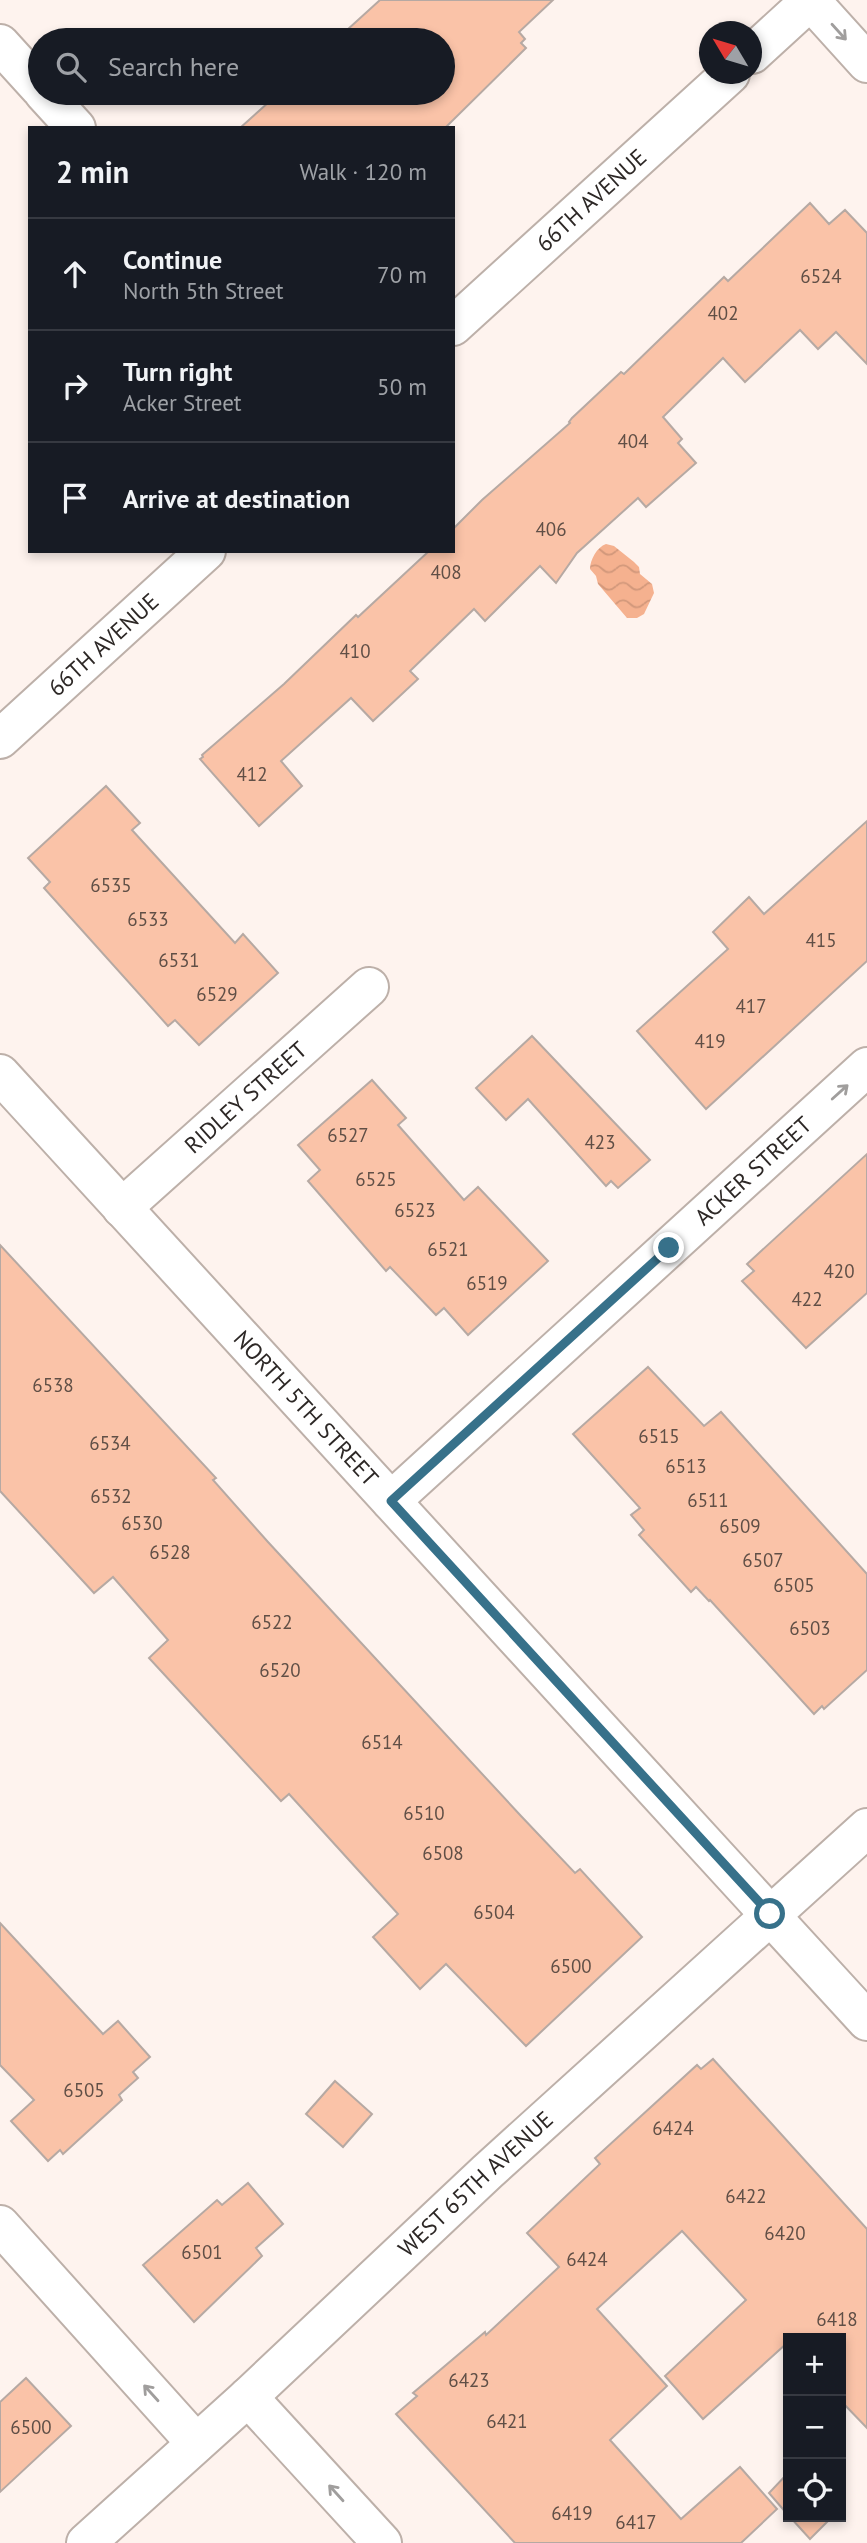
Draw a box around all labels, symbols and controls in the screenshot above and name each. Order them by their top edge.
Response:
north arrow [699,21,762,84]
one-way arrow [830,23,847,40]
search box [28,28,455,105]
icon: search [52,48,90,86]
text: Search here [108,50,239,83]
street label: 66TH AVENUE [530,142,652,257]
text: 2 min [56,152,129,191]
text: Walk · 120 m [300,157,427,186]
text: Continue [123,243,222,276]
icon: ahead [56,255,94,293]
text: 70 m [377,260,427,289]
house number: 6524 [800,264,842,288]
text: North 5th Street [123,276,284,305]
house number: 402 [707,301,739,325]
text: Turn right [123,355,232,388]
icon: right [56,367,94,405]
text: 50 m [377,372,427,401]
text: Acker Street [123,388,242,417]
house number: 404 [617,429,649,453]
icon: arrive [56,479,94,517]
text: Arrive at destination [123,482,350,515]
house number: 406 [535,517,567,541]
house number: 408 [430,560,462,584]
street label: 66TH AVENUE [42,587,164,702]
house number: 410 [339,639,371,663]
house number: 412 [236,762,268,786]
house number: 6535 [90,873,132,897]
house number: 6533 [127,907,169,931]
house number: 415 [805,928,837,952]
house number: 6531 [158,948,200,972]
house number: 6529 [196,982,238,1006]
house number: 417 [735,994,767,1018]
house number: 419 [694,1029,726,1053]
street label: RIDLEY STREET [178,1035,313,1159]
one-way arrow [831,1084,849,1100]
street label: ACKER STREET [688,1110,817,1231]
house number: 6527 [327,1123,369,1147]
house number: 423 [584,1130,616,1154]
house number: 6525 [355,1167,397,1191]
house number: 6523 [394,1198,436,1222]
route end [653,1232,684,1263]
house number: 6521 [427,1237,469,1261]
house number: 420 [823,1259,855,1283]
house number: 6519 [466,1271,508,1295]
house number: 422 [791,1287,823,1311]
street label: NORTH 5TH STREET [228,1324,385,1492]
house number: 6538 [32,1373,74,1397]
house number: 6515 [638,1424,680,1448]
house number: 6534 [89,1431,131,1455]
house number: 6513 [665,1454,707,1478]
house number: 6532 [90,1484,132,1508]
house number: 6511 [687,1488,729,1512]
house number: 6530 [121,1511,163,1535]
house number: 6509 [719,1514,761,1538]
house number: 6528 [149,1540,191,1564]
house number: 6507 [742,1548,784,1572]
house number: 6505 [773,1573,815,1597]
house number: 6522 [251,1610,293,1634]
house number: 6503 [789,1616,831,1640]
house number: 6520 [259,1658,301,1682]
house number: 6514 [361,1730,403,1754]
house number: 6510 [403,1801,445,1825]
house number: 6508 [422,1841,464,1865]
route start [754,1898,785,1929]
house number: 6504 [473,1900,515,1924]
house number: 6500 [550,1954,592,1978]
house number: 6505 [63,2078,105,2102]
street label: WEST 65TH AVENUE [392,2104,559,2262]
house number: 6424 [652,2116,694,2140]
house number: 6422 [725,2184,767,2208]
house number: 6420 [764,2221,806,2245]
house number: 6501 [181,2240,223,2264]
house number: 6424 [566,2247,608,2271]
house number: 6418 [816,2307,858,2331]
map controls [783,2333,846,2522]
button: + [783,2333,846,2396]
house number: 6423 [448,2368,490,2392]
one-way arrow [143,2384,159,2402]
button: − [783,2396,846,2459]
house number: 6421 [486,2409,528,2433]
house number: 6500 [10,2415,52,2439]
button: locate [783,2459,846,2522]
one-way arrow [327,2485,344,2502]
house number: 6419 [551,2501,593,2525]
house number: 6417 [615,2510,657,2534]

